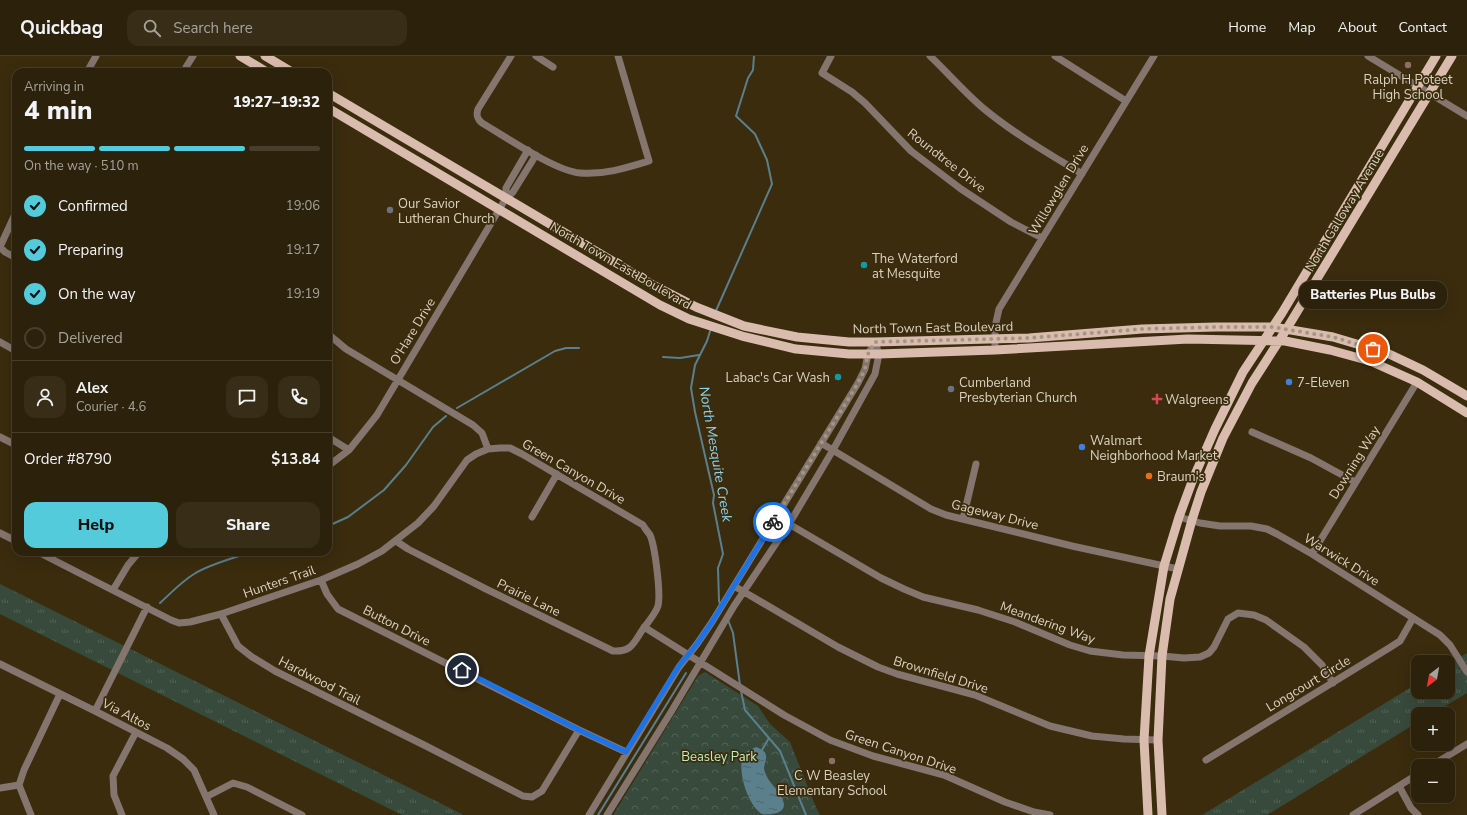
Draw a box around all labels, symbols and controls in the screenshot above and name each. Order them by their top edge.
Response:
search box [127,10,407,46]
text: Quickbag [20,15,103,41]
icon: search [141,17,163,39]
text: Search here [173,18,253,38]
text: Home [1228,18,1266,37]
text: Map [1288,18,1316,37]
text: About [1338,18,1377,37]
text: Contact [1399,18,1447,37]
marker: Ralph H Poteet High School [1403,60,1413,70]
place label: Ralph H Poteet High School [1364,71,1453,104]
text: Arriving in [24,78,84,96]
text: 19:27–19:32 [233,92,320,112]
text: 4 min [24,93,92,128]
street label: Roundtree Drive [903,124,989,197]
street label: Willowglen Drive [1025,141,1093,238]
street label: North Galloway Avenue [1301,146,1389,275]
text: On the way · 510 m [24,157,139,175]
icon: check [24,195,46,217]
place label: Our Savior Lutheran Church [398,195,495,228]
text: Confirmed [58,196,128,216]
text: 19:06 [286,197,320,215]
marker: Our Savior Lutheran Church [385,205,395,215]
street label: North Town East Boulevard [546,218,695,314]
icon: check [24,239,46,261]
text: Preparing [58,240,123,260]
text: 19:17 [286,241,320,259]
place label: The Waterford at Mesquite [872,250,958,283]
marker: The Waterford at Mesquite [859,260,869,270]
callout: Batteries Plus Bulbs [1299,281,1447,309]
icon: check [24,283,46,305]
text: On the way [58,284,136,304]
text: 19:19 [286,285,320,303]
text: Batteries Plus Bulbs [1310,286,1436,304]
street label: O'Hare Drive [386,295,440,368]
street label: North Town East Boulevard [853,318,1014,338]
text: Delivered [58,328,123,348]
pin [1356,332,1390,366]
icon: bag [1362,338,1384,360]
place label: Labac's Car Wash [726,369,830,387]
marker: Labac's Car Wash [833,372,843,382]
place label: Cumberland Presbyterian Church [959,374,1077,407]
place label: 7-Eleven [1297,374,1349,392]
button: person [24,376,66,418]
button: chat [226,376,268,418]
button: phone [278,376,320,418]
marker: 7-Eleven [1284,377,1294,387]
text: Alex [76,378,108,398]
marker: Cumberland Presbyterian Church [946,384,956,394]
water label: North Mesquite Creek [694,385,737,524]
place label: Walgreens [1165,391,1229,409]
marker: Walgreens [1152,394,1162,404]
text: Courier · 4.6 [76,398,146,416]
street label: Downing Way [1325,422,1385,503]
place label: Walmart Neighborhood Market [1090,432,1218,465]
street label: Green Canyon Drive [518,435,629,509]
marker: Walmart Neighborhood Market [1077,442,1087,452]
text: Order #8790 [24,449,112,469]
text: $13.84 [271,449,320,469]
place label: Braum's [1157,468,1205,486]
marker: Braum's [1144,471,1154,481]
street label: Gageway Drive [949,495,1040,535]
button: Help [24,502,168,548]
button: Share [176,502,320,548]
courier [753,502,793,542]
icon: bike [762,511,784,533]
street label: Warwick Drive [1300,529,1383,590]
street label: Hunters Trail [241,561,318,603]
street label: Prairie Lane [494,575,563,621]
street label: Meandering Way [998,597,1098,649]
street label: Button Drive [360,601,434,651]
street label: Longcourt Circle [1263,651,1354,716]
street label: Hardwood Trail [275,652,364,709]
street label: Brownfield Drive [891,652,991,698]
pin [445,653,479,687]
north arrow [1411,655,1455,699]
map controls [1411,655,1455,803]
icon: home [451,659,473,681]
street label: Via Altos [98,694,154,735]
button: + [1411,707,1455,751]
street label: Green Canyon Drive [842,725,959,779]
park label: Beasley Park [681,748,757,766]
marker: C W Beasley Elementary School [827,756,837,766]
button: − [1411,759,1455,803]
place label: C W Beasley Elementary School [777,767,887,800]

